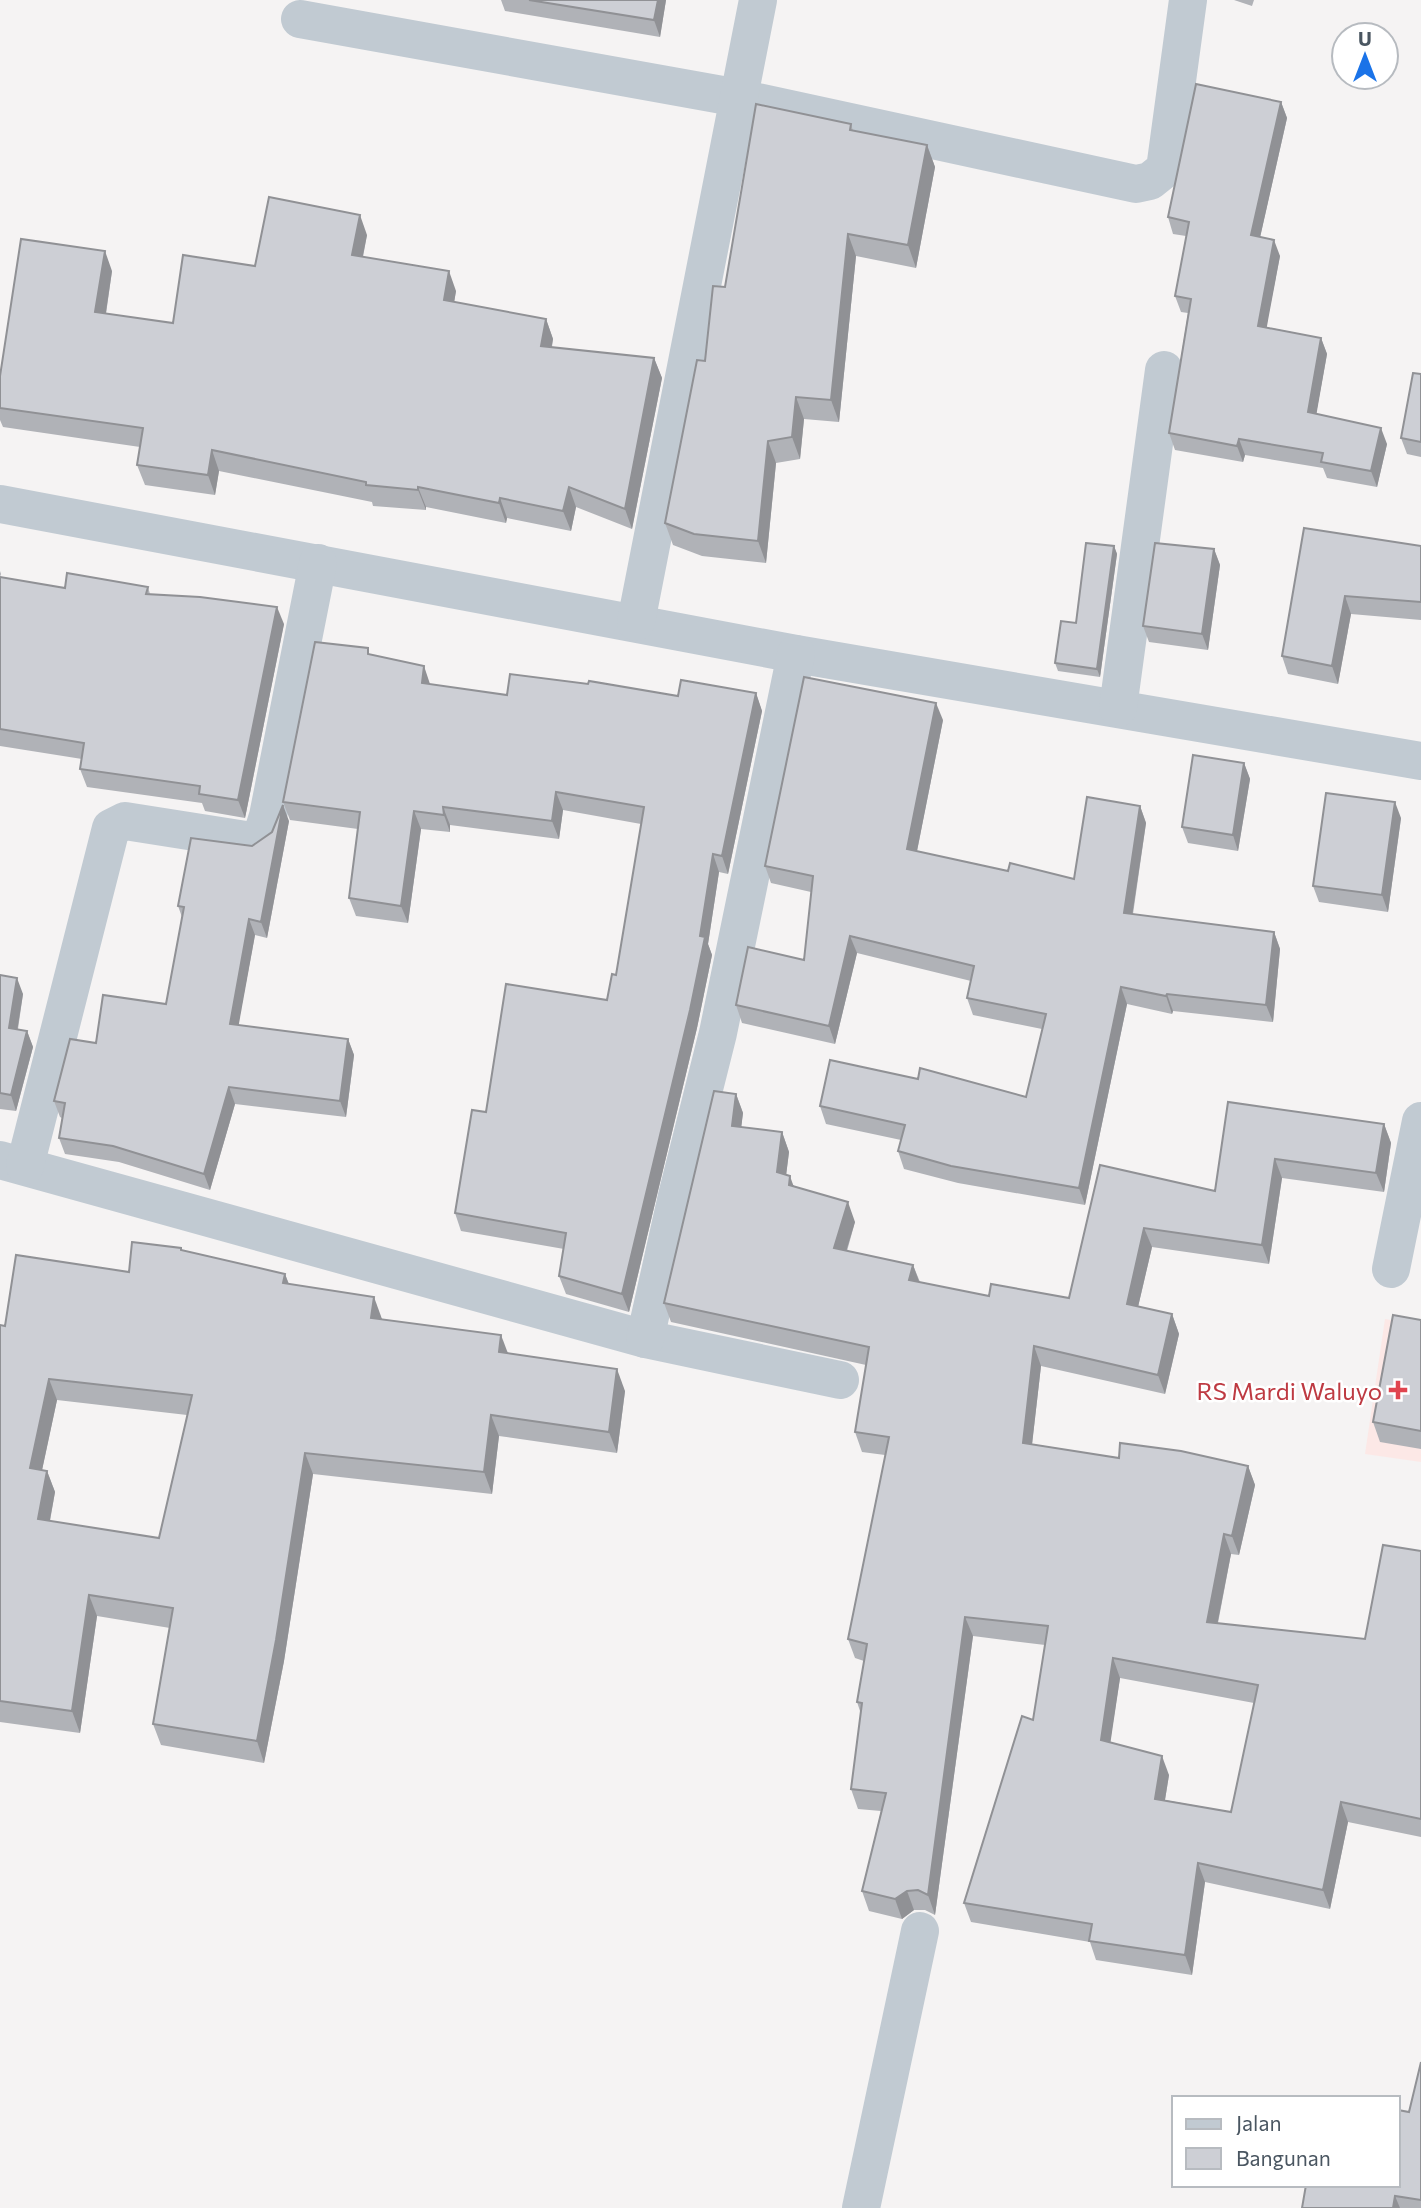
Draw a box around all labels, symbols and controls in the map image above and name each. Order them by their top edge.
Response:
north arrow [1330,21,1400,91]
text: U [1358,27,1372,50]
place label: RS Mardi Waluyo [1197,1376,1382,1405]
marker: RS Mardi Waluyo [1388,1380,1408,1400]
legend [1172,2096,1400,2187]
text: Jalan [1236,2110,1281,2135]
text: Bangunan [1236,2145,1331,2170]

